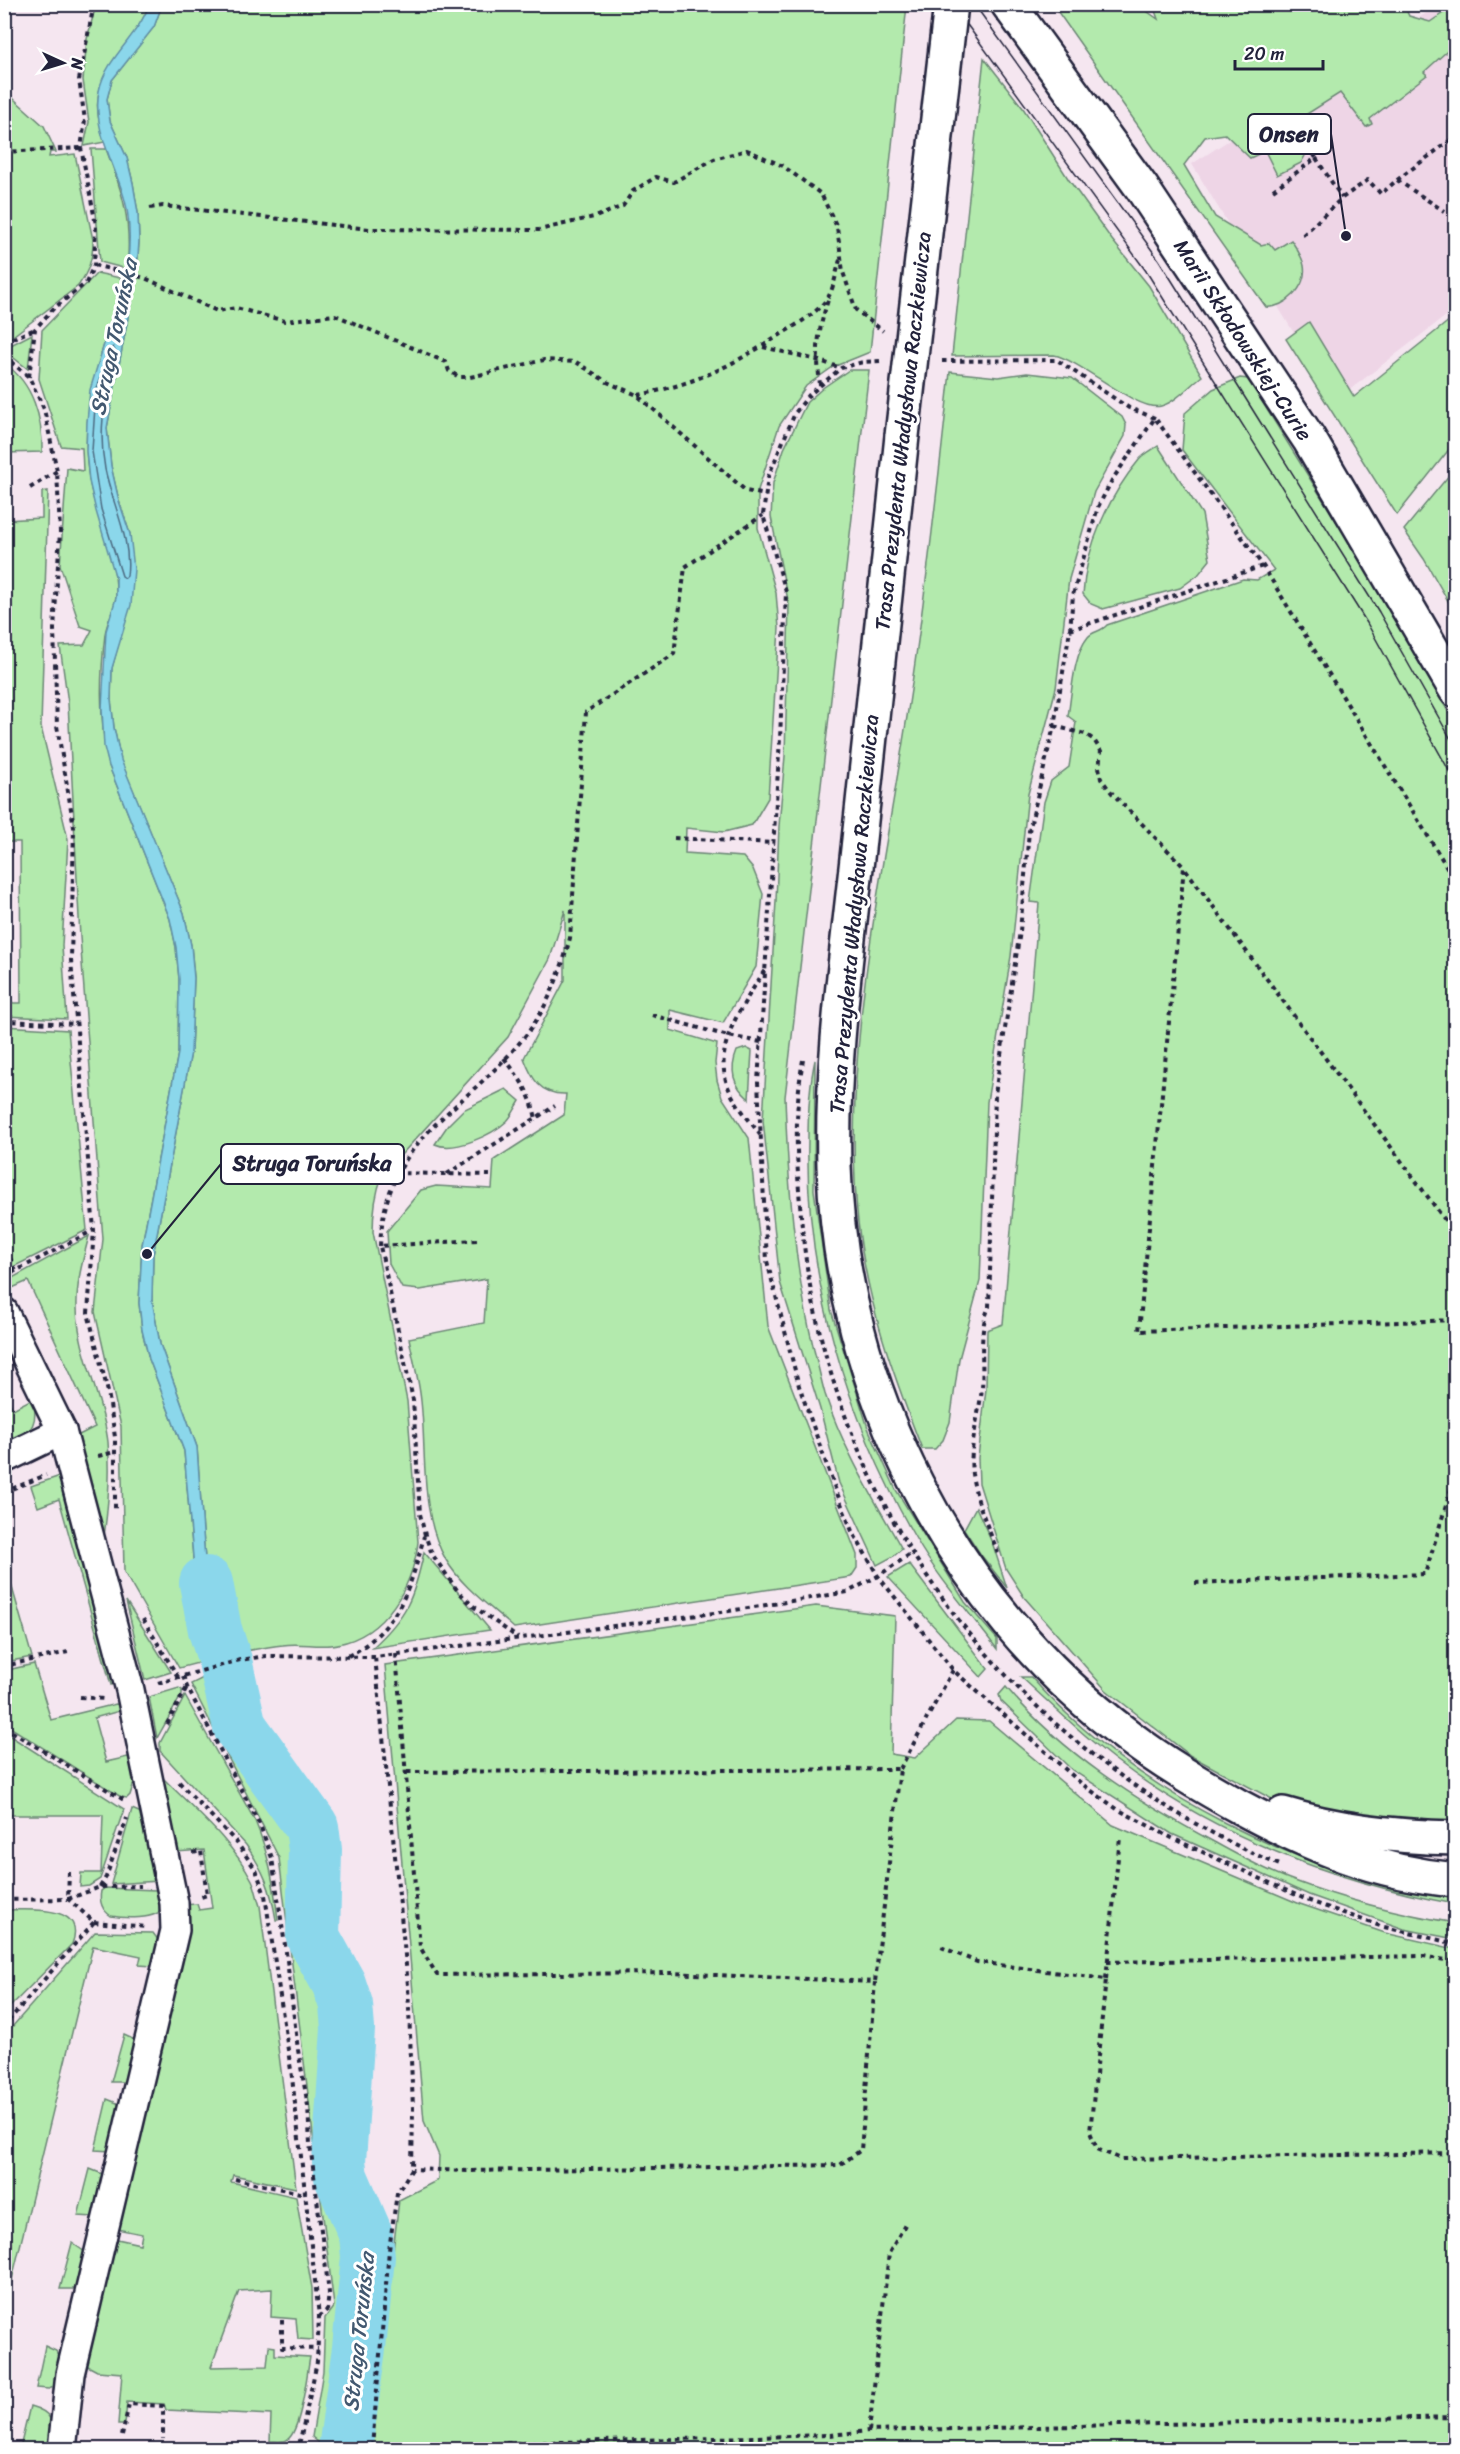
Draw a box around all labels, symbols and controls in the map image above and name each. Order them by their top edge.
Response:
north arrow [33,33,93,93]
scale bar [1235,33,1324,71]
text: 20 m [1244,38,1284,70]
text: N [63,56,92,71]
callout: Onsen [1248,114,1331,154]
text: Onsen [1259,115,1319,154]
street label: Trasa Prezydenta Władysława Raczkiewicza [863,229,943,632]
street label: Marii Skłodowskiej-Curie [1163,231,1323,449]
water label: Struga Toruńska [78,253,150,419]
street label: Trasa Prezydenta Władysława Raczkiewicza [818,712,890,1115]
callout: Struga Toruńska [221,1144,404,1184]
text: Struga Toruńska [232,1144,392,1183]
water label: Struga Toruńska [331,2248,386,2413]

